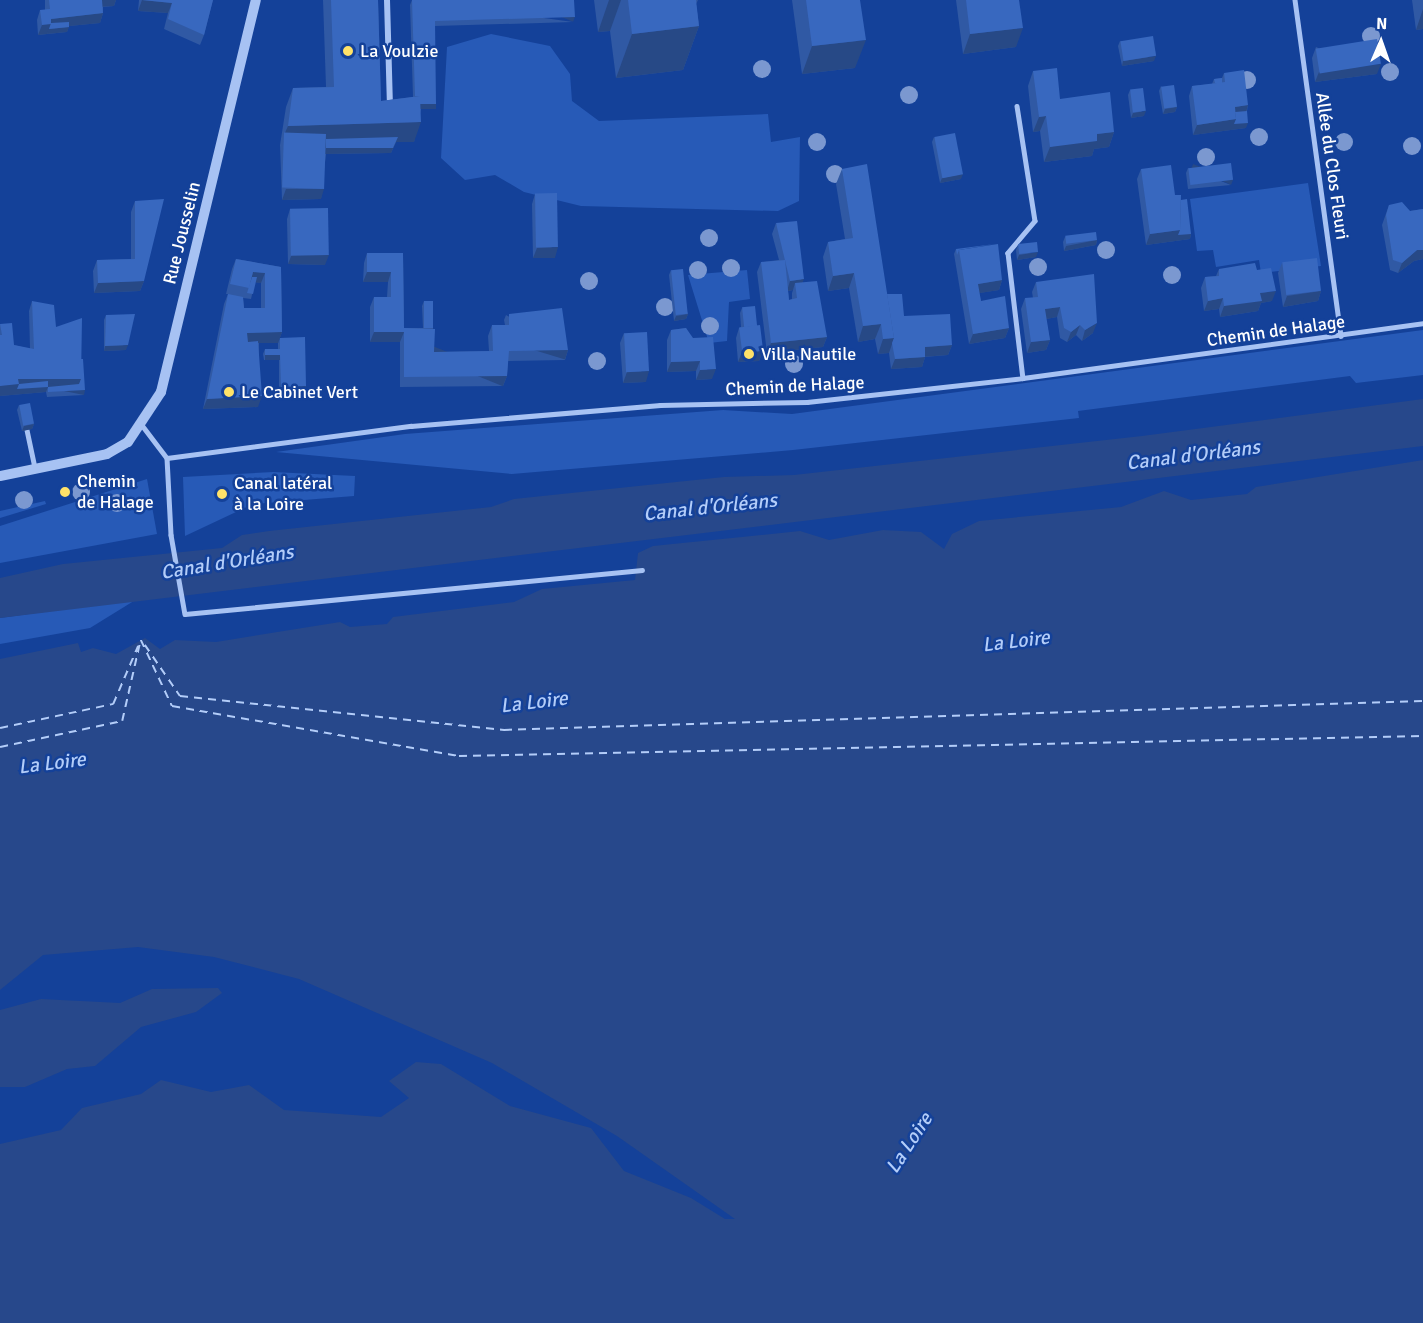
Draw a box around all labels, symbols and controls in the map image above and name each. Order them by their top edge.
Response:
north arrow [1351,12,1411,72]
text: N [1376,14,1388,34]
place label: La Voulzie [360,40,438,62]
marker: La Voulzie [341,44,355,58]
street label: Allée du Clos Fleuri [1311,91,1353,241]
street label: Rue Jousselin [159,179,205,287]
street label: Chemin de Halage [1206,311,1346,351]
place label: Villa Nautile [761,343,856,365]
marker: Villa Nautile [742,347,756,361]
street label: Chemin de Halage [725,372,865,400]
place label: Le Cabinet Vert [241,381,358,403]
marker: Le Cabinet Vert [222,385,236,399]
water label: Canal d'Orléans [1125,435,1261,475]
place label: Chemin de Halage [77,471,154,514]
place label: Canal latéral à la Loire [234,473,332,516]
marker: Chemin de Halage [58,485,72,499]
marker: Canal latéral à la Loire [215,487,229,501]
water label: Canal d'Orléans [642,488,778,526]
water label: Canal d'Orléans [159,540,295,584]
water label: La Loire [981,625,1051,657]
water label: La Loire [499,686,569,718]
water label: La Loire [17,747,87,779]
water label: La Loire [881,1108,937,1178]

